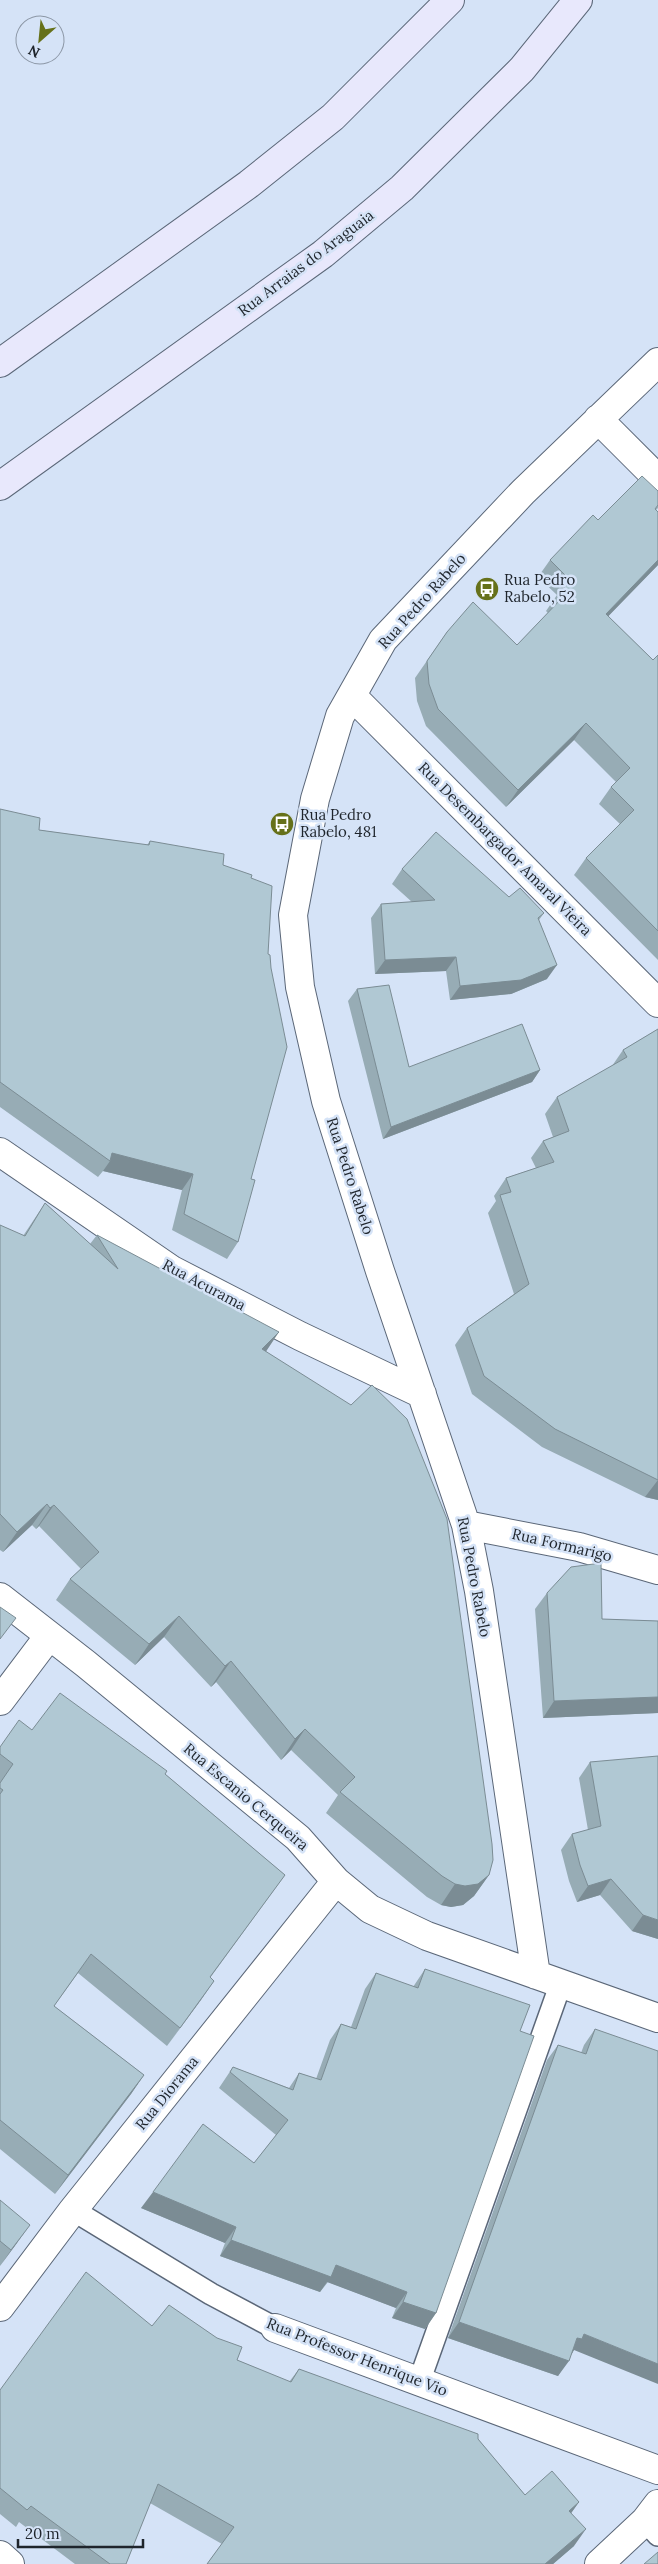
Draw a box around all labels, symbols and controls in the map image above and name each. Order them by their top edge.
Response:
north arrow [15,15,65,65]
text: N [25,41,43,62]
street label: Rua Arraias do Araguaia [234,205,378,320]
street label: Rua Pedro Rabelo [374,549,470,652]
place label: Rua Pedro Rabelo, 52 [504,570,575,606]
bus stop icon: Rua Pedro Rabelo, 52 [474,576,500,602]
street label: Rua Desembargador Amaral Vieira [415,758,596,940]
place label: Rua Pedro Rabelo, 481 [300,805,377,841]
bus stop icon: Rua Pedro Rabelo, 481 [269,811,295,837]
street label: Rua Pedro Rabelo [323,1115,378,1237]
street label: Rua Acurama [159,1255,249,1315]
street label: Rua Pedro Rabelo [454,1515,495,1639]
street label: Rua Formarigo [510,1524,614,1565]
street label: Rua Escanio Cerqueira [180,1739,313,1855]
street label: Rua Diorama [131,2052,202,2133]
street label: Rua Professor Henrique Vio [264,2313,450,2400]
scale bar [18,2516,142,2548]
text: 20 m [25,2524,60,2543]

